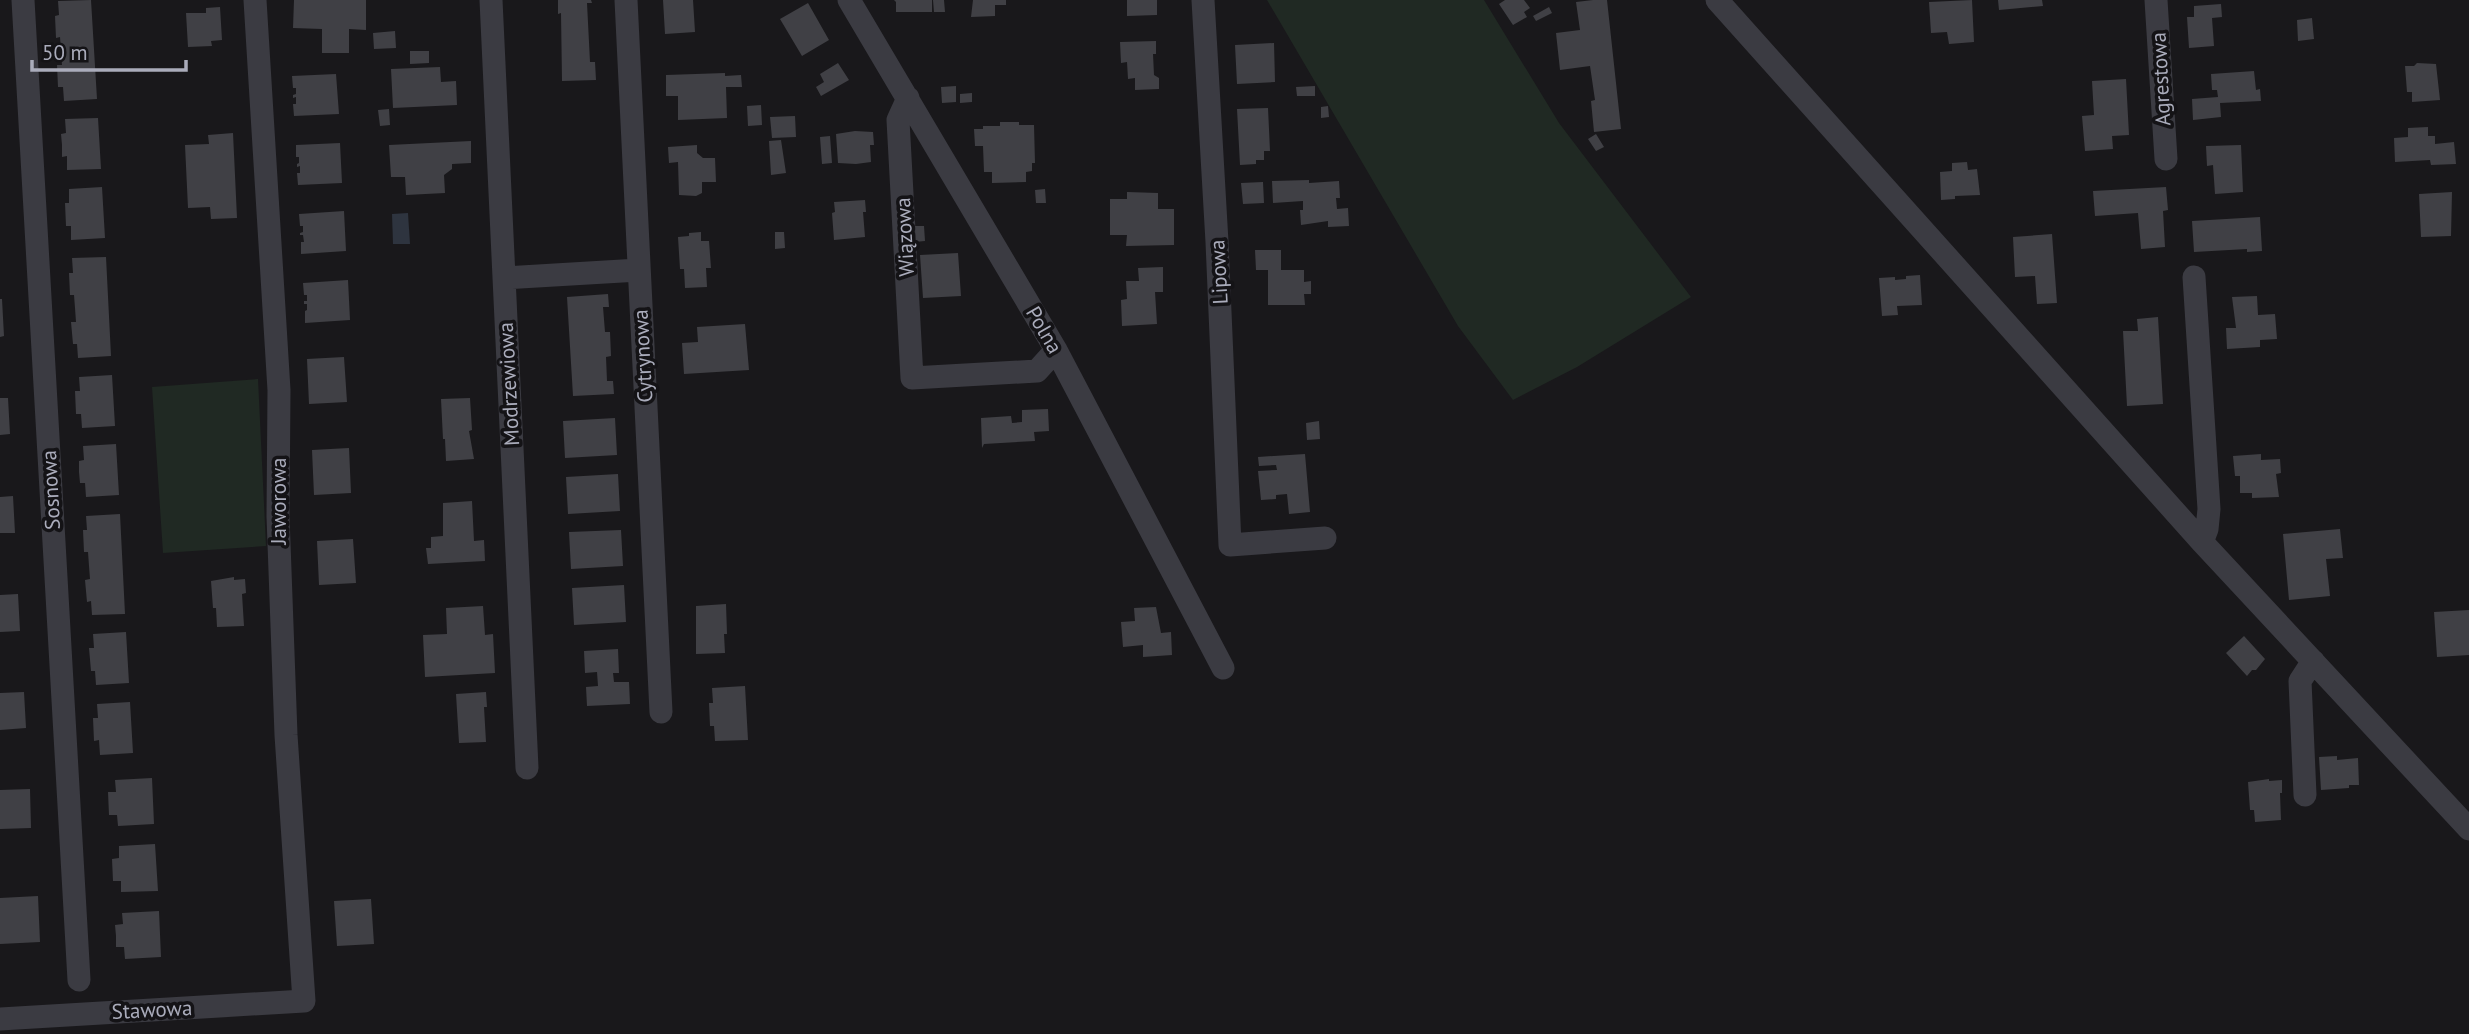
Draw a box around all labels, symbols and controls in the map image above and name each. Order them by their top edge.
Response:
scale bar [32,28,186,72]
street label: Agrestowa [2145,32,2176,127]
text: 50 m [42,39,88,66]
street label: Wiązowa [889,197,920,277]
street label: Lipowa [1203,239,1234,305]
street label: Polna [1020,301,1069,358]
street label: Cytrynowa [627,309,658,403]
street label: Modrzewiowa [492,322,525,447]
street label: Sosnowa [35,450,66,530]
street label: Jaworowa [265,457,292,546]
street label: Stawowa [111,994,193,1025]

